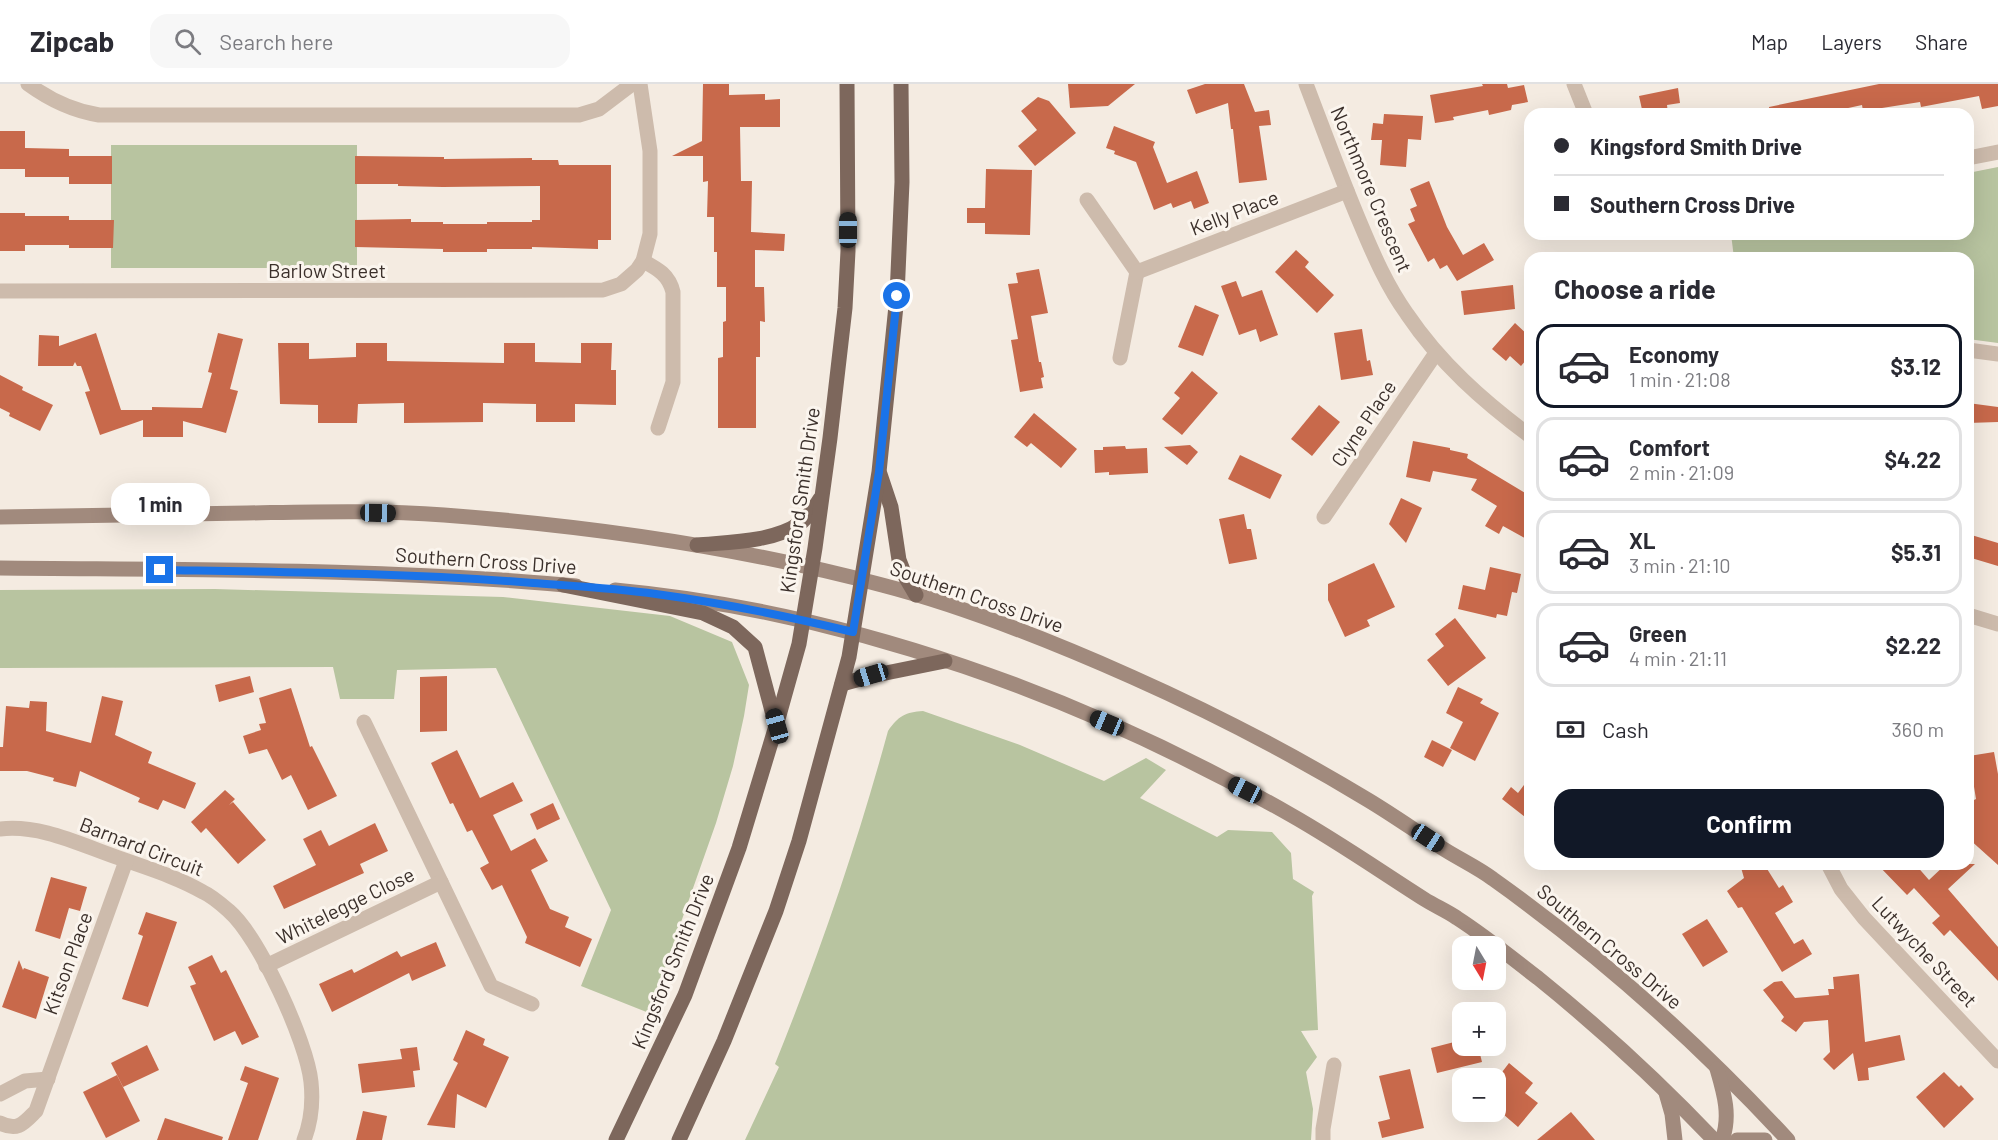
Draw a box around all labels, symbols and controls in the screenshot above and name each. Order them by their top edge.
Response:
search box [150,14,570,68]
text: Zipcab [30,24,114,58]
icon: search [171,25,204,58]
text: Search here [219,28,334,54]
text: Map [1751,29,1788,54]
text: Layers [1821,29,1882,54]
text: Share [1915,29,1968,54]
street label: Northmore Crescent [1326,103,1418,275]
text: Kingsford Smith Drive [1590,133,1802,159]
street label: Kelly Place [1186,184,1282,240]
text: Southern Cross Drive [1590,191,1795,217]
car [839,212,857,248]
street label: Barlow Street [268,258,386,282]
text: Choose a ride [1554,272,1716,304]
route start [883,282,910,309]
icon: car [1557,339,1611,393]
text: Economy [1629,341,1719,367]
text: $3.12 [1890,353,1941,379]
text: 1 min · 21:08 [1629,367,1731,391]
street label: Clyne Place [1325,375,1401,471]
street label: Kingsford Smith Drive [774,406,824,594]
icon: car [1557,432,1611,486]
text: Comfort [1629,434,1710,460]
text: $4.22 [1885,446,1941,472]
text: 2 min · 21:09 [1629,460,1734,484]
callout: 1 min [110,483,210,525]
text: 1 min [139,492,182,516]
car [360,504,396,522]
icon: car [1557,525,1611,579]
text: XL [1629,527,1655,553]
text: $5.31 [1891,539,1941,565]
street label: Southern Cross Drive [395,542,577,578]
text: 3 min · 21:10 [1629,553,1730,577]
street label: Southern Cross Drive [887,555,1067,637]
route end [146,556,173,583]
icon: car [1557,618,1611,672]
text: Green [1629,620,1687,646]
text: $2.22 [1886,632,1941,658]
text: 4 min · 21:11 [1629,646,1727,670]
car [851,661,891,689]
car [763,706,791,746]
car [1087,708,1127,738]
icon: cash [1554,713,1587,746]
text: Cash [1602,716,1649,742]
text: 360 m [1892,717,1944,741]
car [1225,774,1265,806]
button: Confirm [1554,789,1944,858]
street label: Barnard Circuit [77,811,207,881]
car [1408,821,1448,855]
street label: Whitelegge Close [272,861,418,949]
street label: Kingsford Smith Drive [626,870,718,1052]
street label: Southern Cross Drive [1533,878,1687,1014]
street label: Lutwyche Street [1867,891,1983,1011]
street label: Kitson Place [37,908,97,1018]
north arrow [1452,936,1506,990]
map controls [1452,936,1506,1122]
button: + [1452,1002,1506,1056]
button: − [1452,1068,1506,1122]

